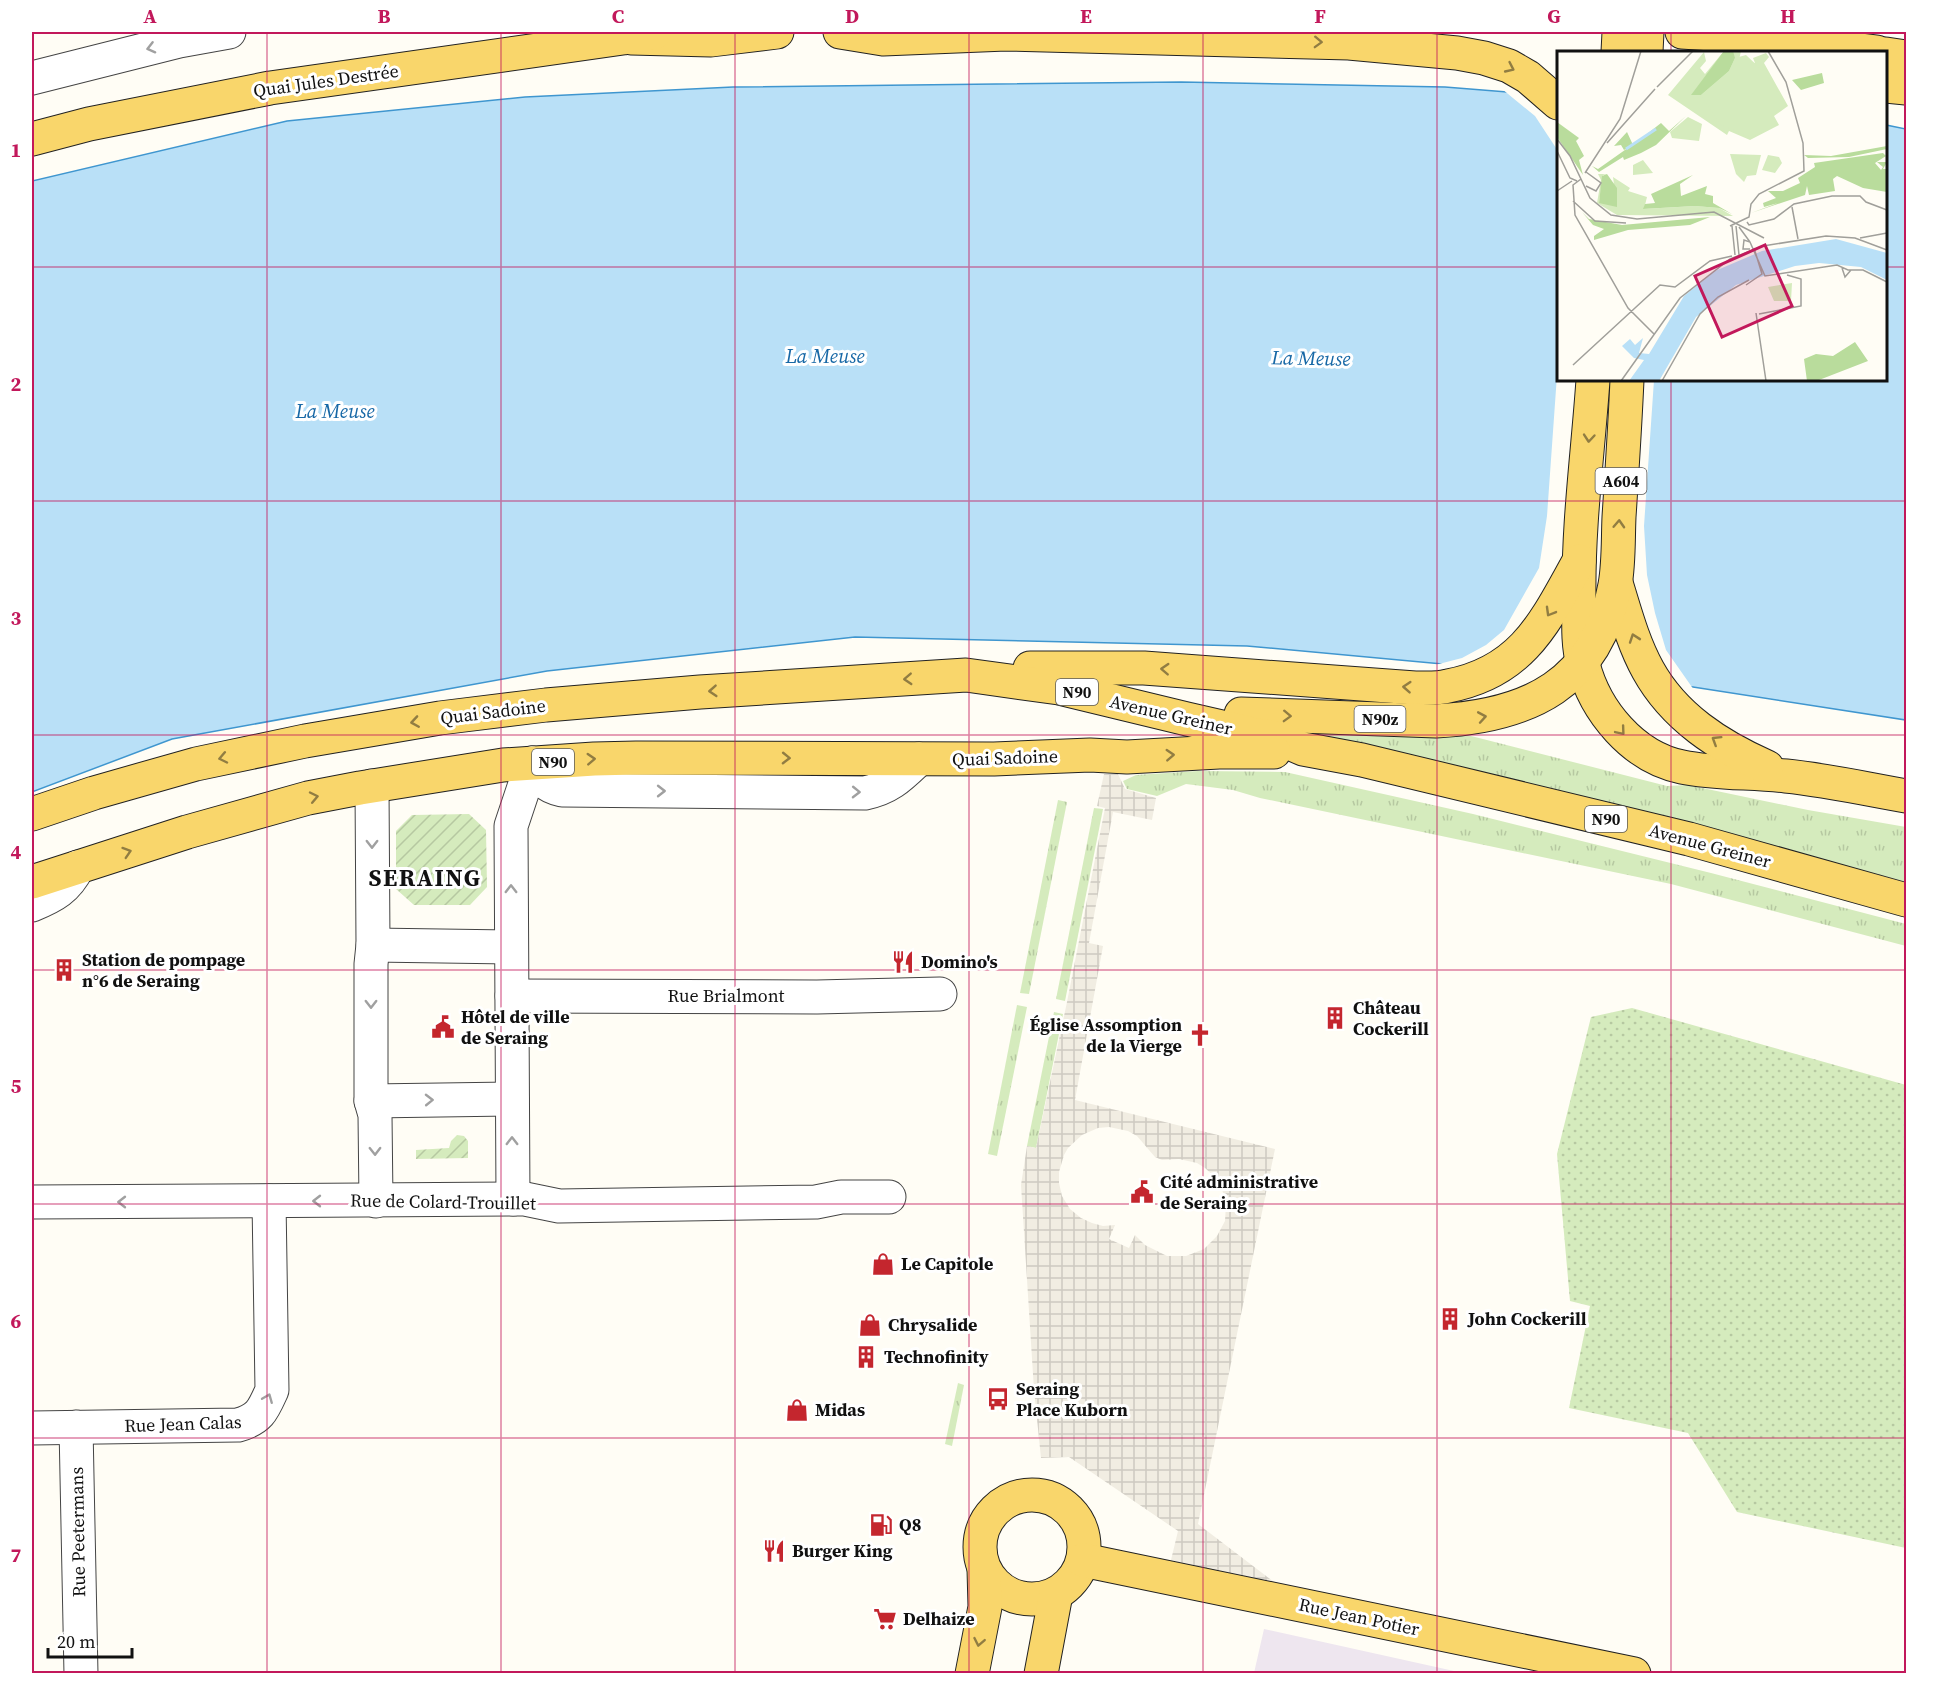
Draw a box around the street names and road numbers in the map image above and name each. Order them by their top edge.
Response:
street label: Quai Jules Destrée [252,58,400,103]
road number: A604 [1596,468,1646,494]
road number: N90 [1056,679,1098,705]
street label: Avenue Greiner [1107,688,1235,741]
street label: Quai Sadoine [439,693,547,730]
road number: N90z [1354,706,1406,732]
street label: Quai Sadoine [952,743,1058,772]
road number: N90 [532,749,574,775]
road number: N90 [1585,806,1627,832]
street label: Avenue Greiner [1646,817,1774,874]
street label: Rue Brialmont [668,983,785,1008]
street label: Rue de Colard-Trouillet [350,1187,536,1216]
street label: Rue Jean Calas [124,1409,242,1438]
street label: Rue Peetermans [64,1466,91,1597]
street label: Rue Jean Potier [1296,1592,1422,1642]

